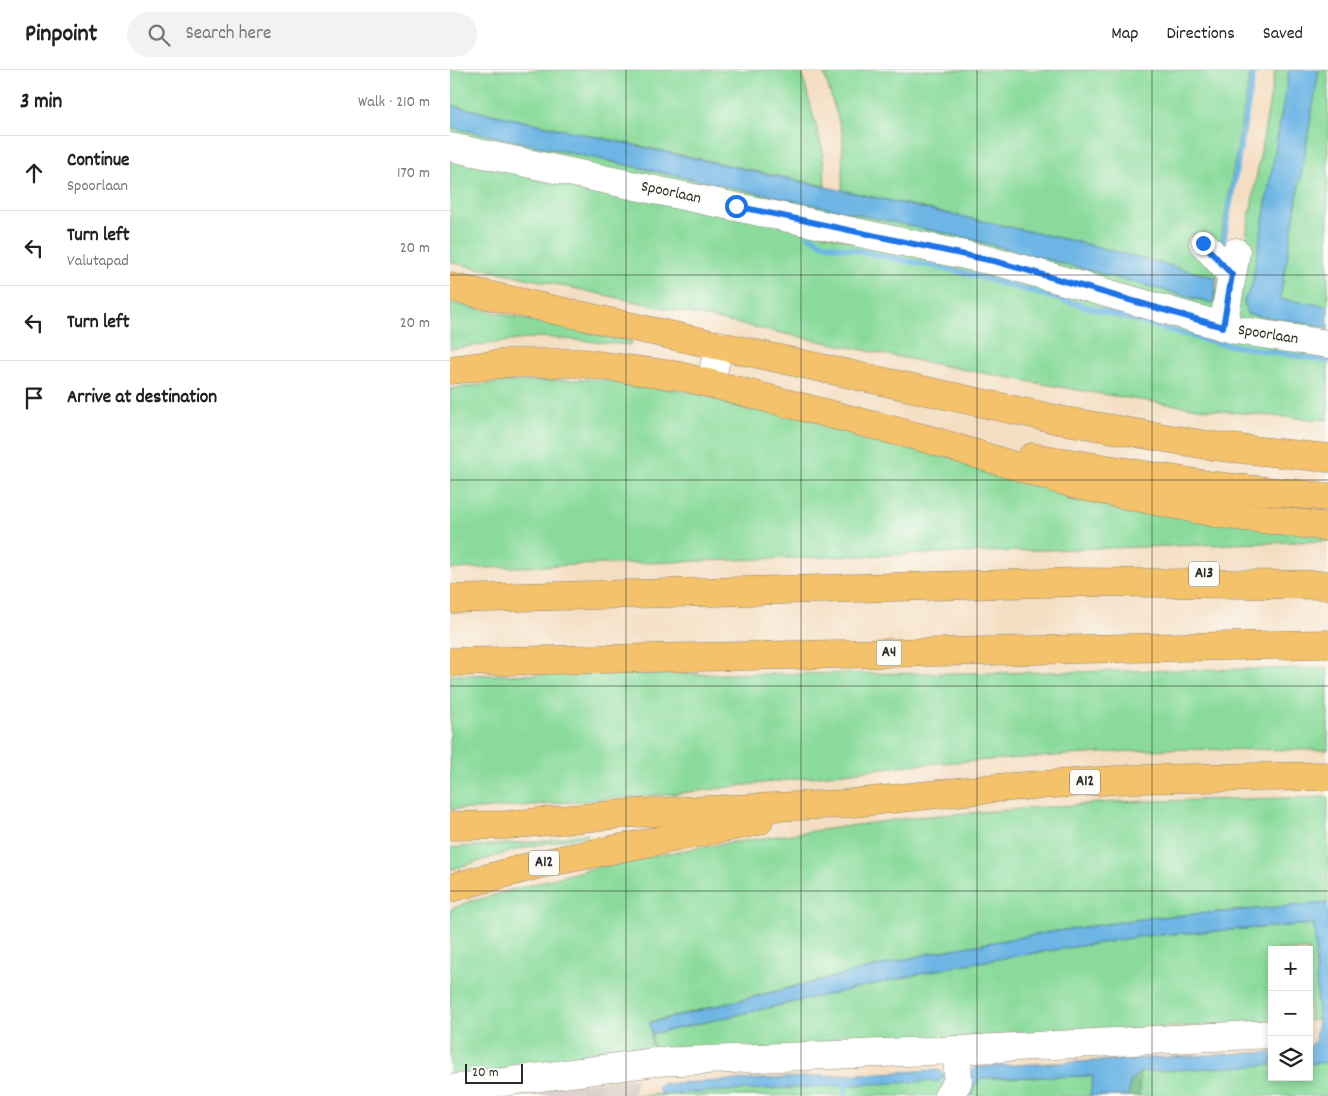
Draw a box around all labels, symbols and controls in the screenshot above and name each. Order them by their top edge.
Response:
search box [127,12,477,57]
text: Pinpoint [25,18,97,52]
icon: search [145,21,173,49]
text: Search here [185,21,271,48]
text: Map [1111,22,1138,47]
text: Directions [1166,22,1235,47]
text: Saved [1263,22,1303,47]
text: 3 min [20,88,62,118]
text: Walk · 210 m [358,91,430,114]
text: Continue [67,148,129,175]
icon: ahead [20,159,48,187]
text: 170 m [397,162,430,185]
text: Spoorlaan [67,175,128,198]
street label: Spoorlaan [639,175,703,211]
route start [725,195,748,218]
text: Turn left [67,223,130,250]
route end [1192,232,1215,255]
icon: left [20,234,48,262]
text: 20 m [400,237,430,260]
text: Valutapad [67,250,129,273]
icon: left [20,309,48,337]
text: Turn left [67,310,130,337]
text: 20 m [400,312,430,335]
street label: Spoorlaan [1236,319,1300,351]
icon: arrive [20,384,48,412]
text: Arrive at destination [67,385,217,412]
road number: A13 [1189,562,1219,586]
road number: A4 [876,640,902,666]
road number: A12 [1070,770,1100,794]
road number: A12 [529,850,559,876]
map controls [1268,946,1313,1081]
button: + [1268,946,1313,991]
button: − [1268,991,1313,1036]
button: layers [1268,1036,1313,1081]
scale bar [465,1061,522,1084]
text: 20 m [472,1063,499,1083]

